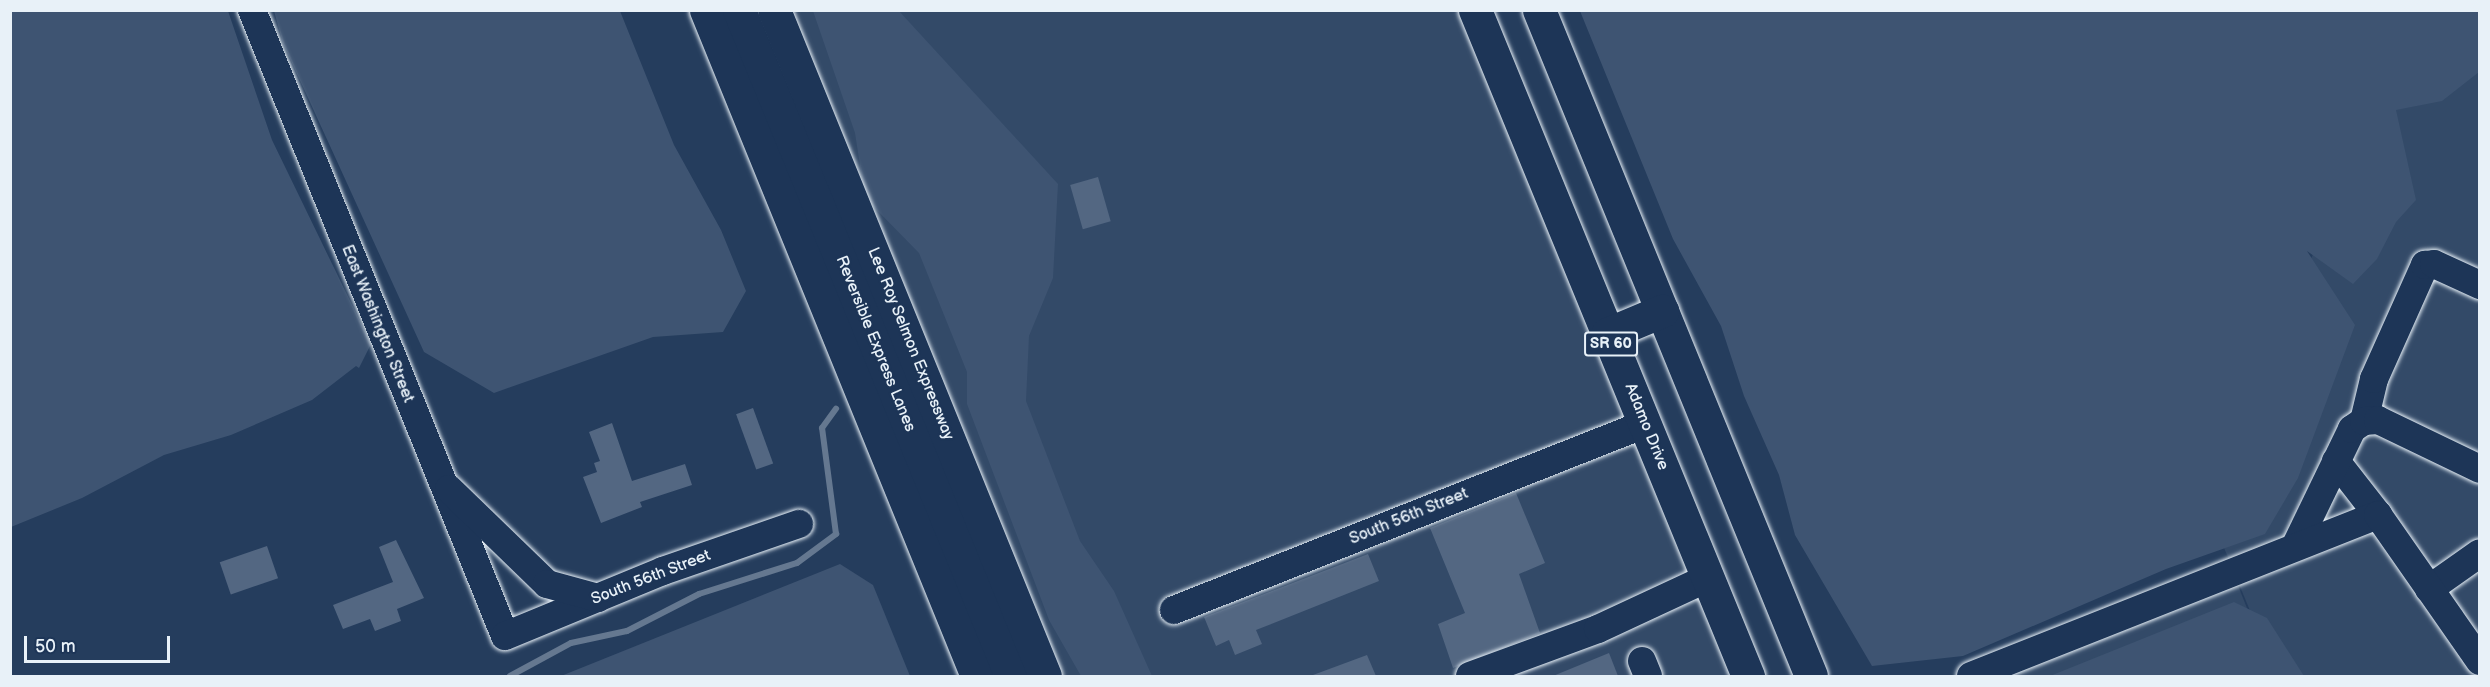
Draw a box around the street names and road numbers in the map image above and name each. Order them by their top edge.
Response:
street label: East Washington Street [336,242,418,406]
street label: Lee Roy Selmon Expressway [862,244,958,444]
street label: Reversible Express Lanes [831,253,919,435]
road number: SR 60 [1584,332,1638,356]
street label: Adamo Drive [1620,381,1672,473]
street label: South 56th Street [1347,484,1471,550]
street label: South 56th Street [588,546,714,610]

